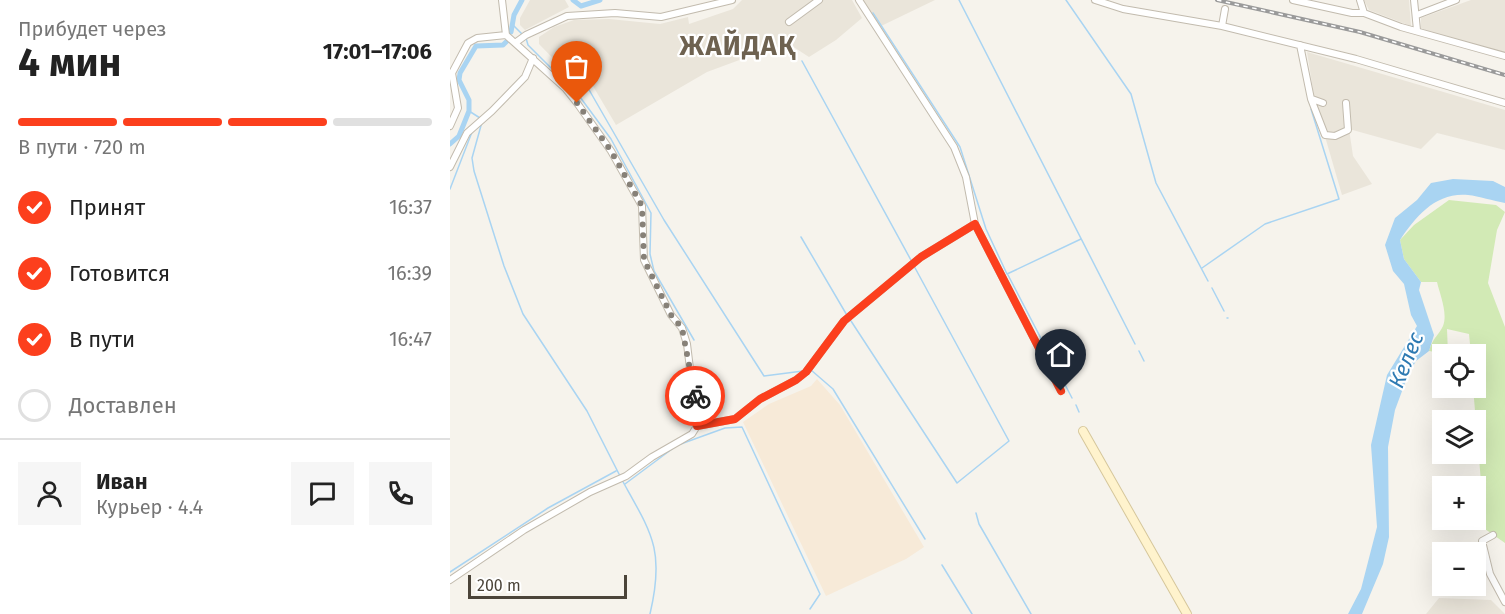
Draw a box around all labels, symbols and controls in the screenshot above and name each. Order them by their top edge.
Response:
text: Прибудет через [18,17,167,41]
district label: ЖАЙДАҚ [678,29,797,62]
text: 17:01–17:06 [323,38,432,65]
text: 4 мин [18,40,121,86]
pin [551,41,602,103]
icon: bag [560,50,593,83]
text: В пути · 720 m [18,135,146,159]
icon: check [18,191,51,224]
text: Принят [69,194,145,221]
text: 16:37 [389,195,432,219]
icon: check [18,257,51,290]
text: Готовится [69,260,170,287]
text: 16:39 [387,261,432,285]
icon: check [18,323,51,356]
text: В пути [69,326,135,353]
text: 16:47 [389,327,432,351]
water label: Келес [1383,327,1430,392]
pin [1035,329,1086,391]
icon: home [1044,338,1077,371]
map controls [1432,344,1486,596]
button: locate [1432,344,1486,398]
courier [665,366,725,426]
icon: bike [679,380,712,413]
text: Доставлен [69,392,177,419]
button: layers [1432,410,1486,464]
button: person [18,462,81,525]
button: chat [291,462,354,525]
button: phone [369,462,432,525]
text: Иван [96,468,148,495]
button: + [1432,476,1486,530]
text: Курьер · 4.4 [96,495,203,519]
button: − [1432,542,1486,596]
scale bar [468,572,627,600]
text: 200 m [477,576,521,595]

